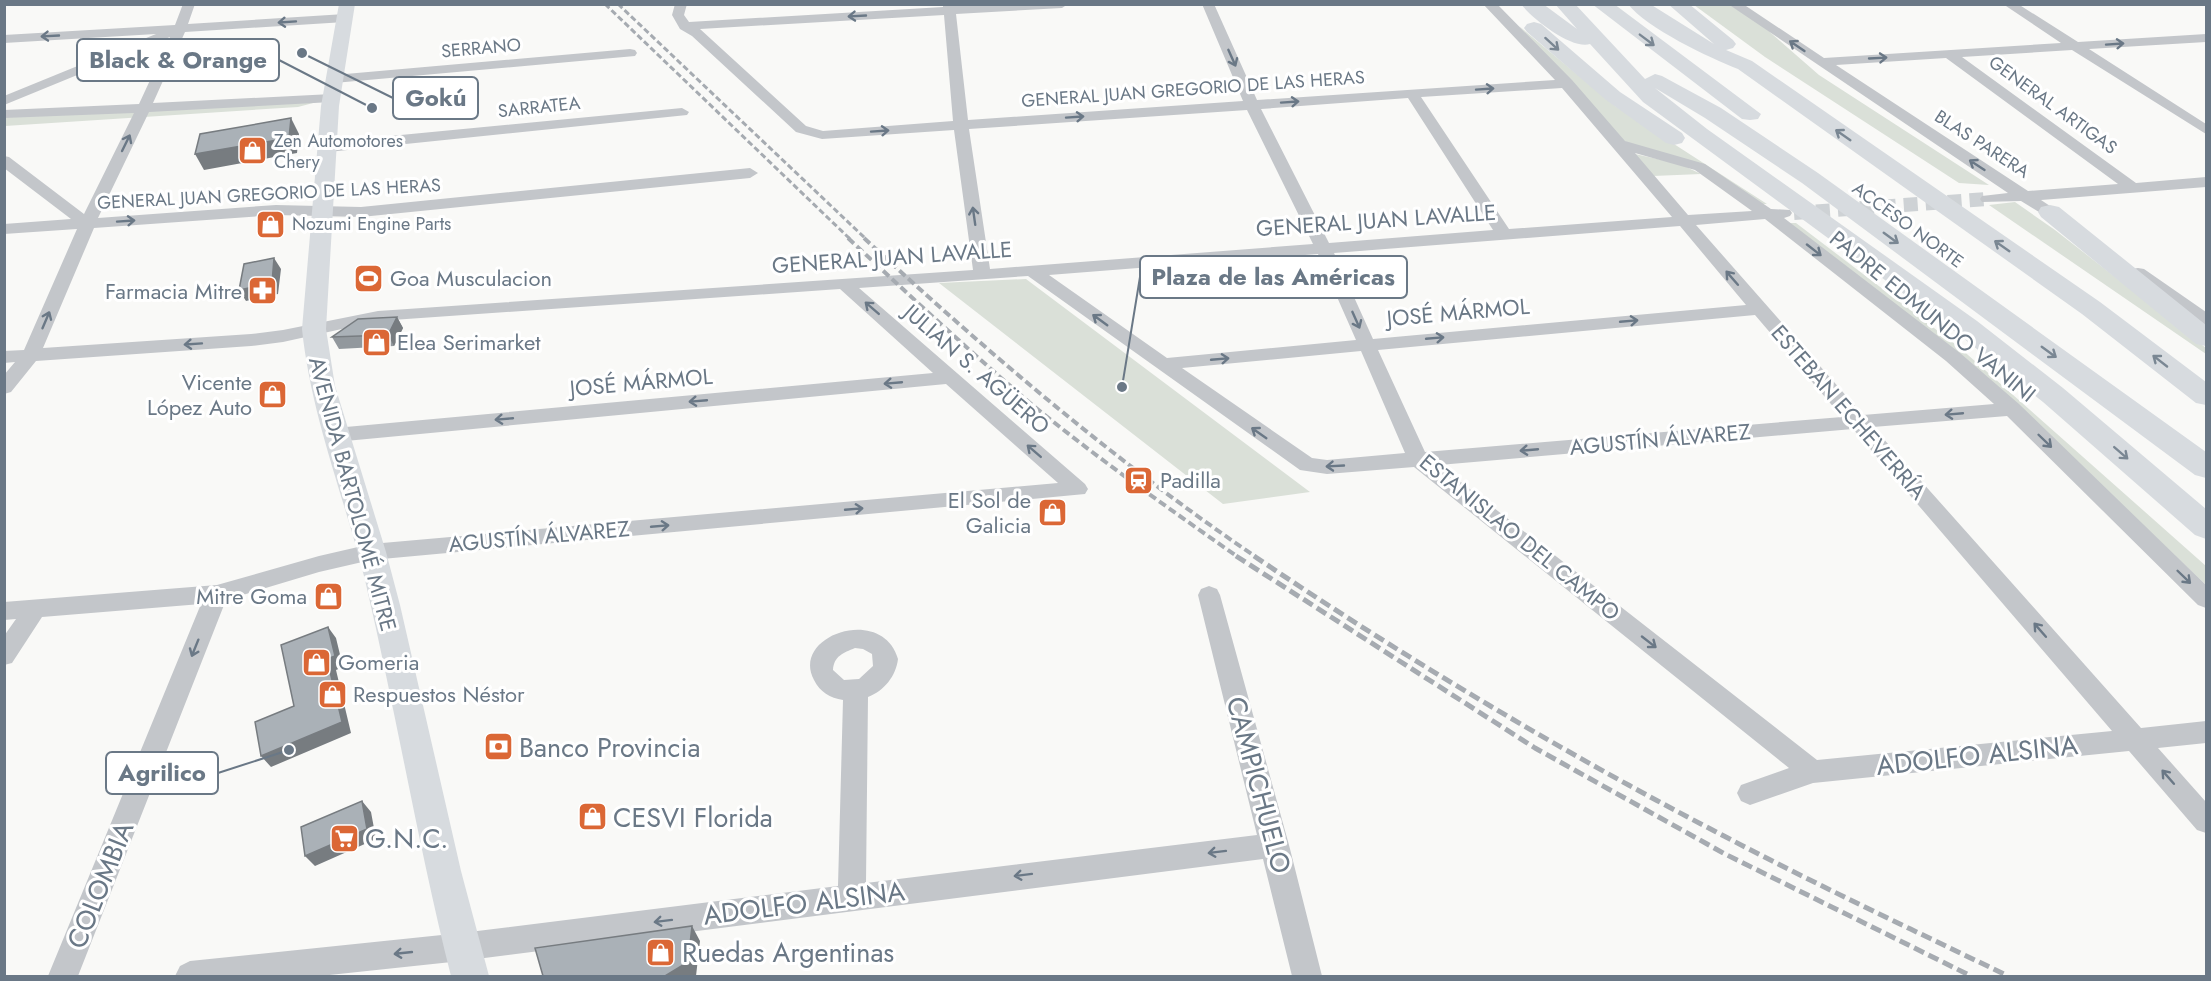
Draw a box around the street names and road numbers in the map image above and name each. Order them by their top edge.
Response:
street label: SERRANO [440,32,522,64]
street label: GENERAL ARTIGAS [1983,49,2123,161]
street label: GENERAL JUAN GREGORIO DE LAS HERAS [1020,64,1366,114]
street label: SARRATEA [497,90,582,124]
street label: BLAS PARERA [1930,104,2035,184]
street label: GENERAL JUAN GREGORIO DE LAS HERAS [97,172,442,216]
street label: ACCESO NORTE [1847,176,1969,274]
street label: GENERAL JUAN LAVALLE [1255,196,1497,244]
street label: PADRE EDMUNDO VANINI [1823,223,2043,409]
street label: GENERAL JUAN LAVALLE [771,233,1013,281]
street label: JOSÉ MÁRMOL [1382,290,1531,334]
street label: JULIAN S. AGÜERO [895,295,1057,442]
street label: ESTEBAN ECHEVERRÍA [1764,317,1934,507]
street label: AVENIDA BARTOLOMÉ MITRE [301,353,405,635]
street label: JOSÉ MÁRMOL [565,360,714,404]
street label: AGUSTÍN ÁLVAREZ [1568,415,1752,463]
street label: ESTANISLAO DEL CAMPO [1413,446,1627,628]
street label: AGUSTÍN ÁLVAREZ [447,512,631,560]
street label: CAMPICHUELO [1217,692,1301,878]
street label: ADOLFO ALSINA [1874,725,2080,785]
street label: COLOMBIA [57,815,143,954]
street label: ADOLFO ALSINA [701,871,907,935]

